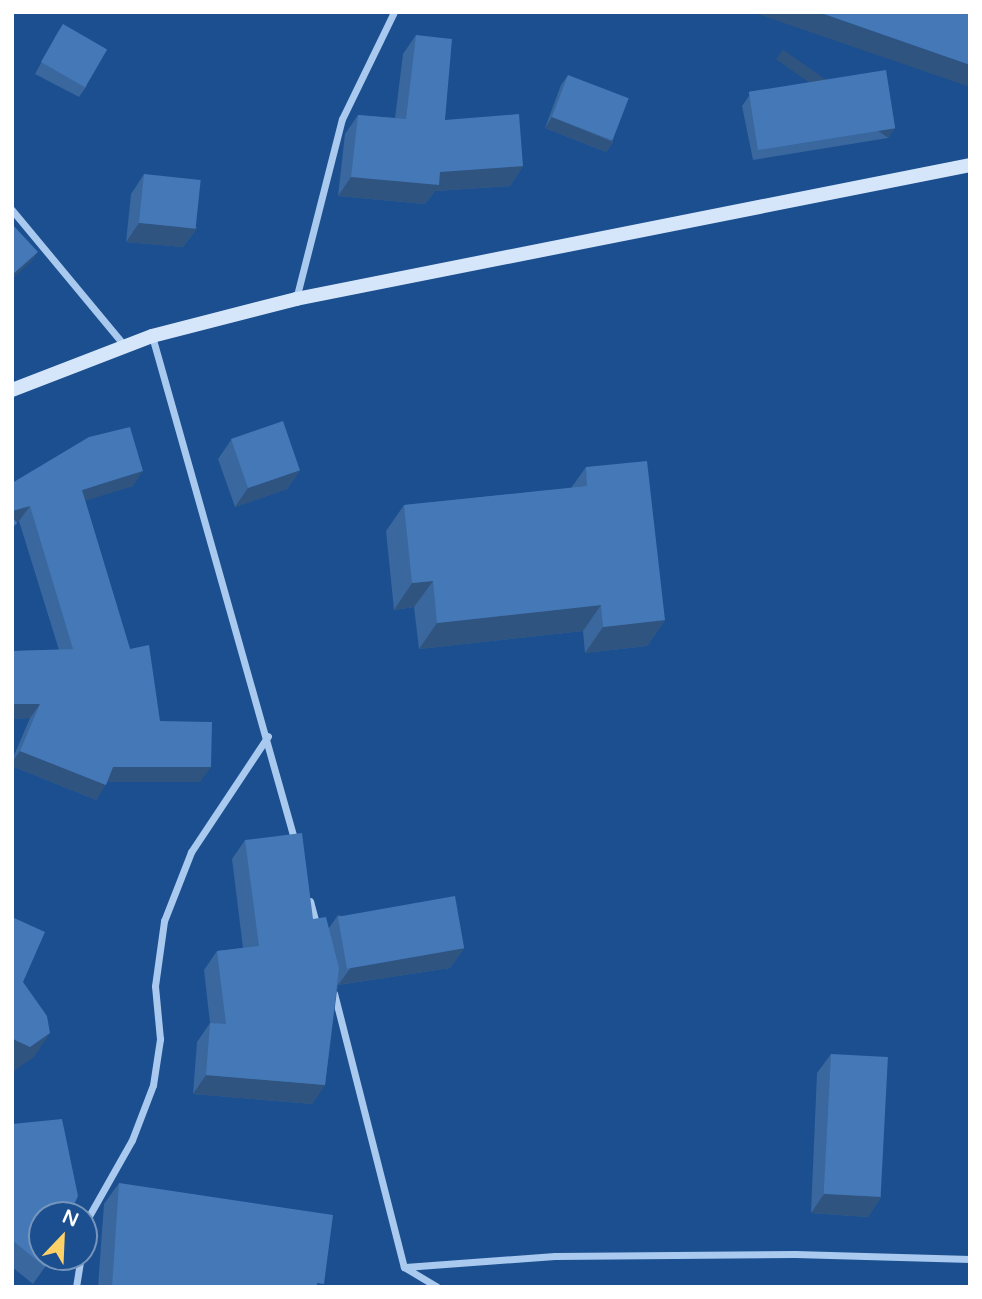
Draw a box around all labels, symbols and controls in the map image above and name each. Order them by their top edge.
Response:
north arrow [28,1201,98,1271]
text: N [59,1205,82,1232]

